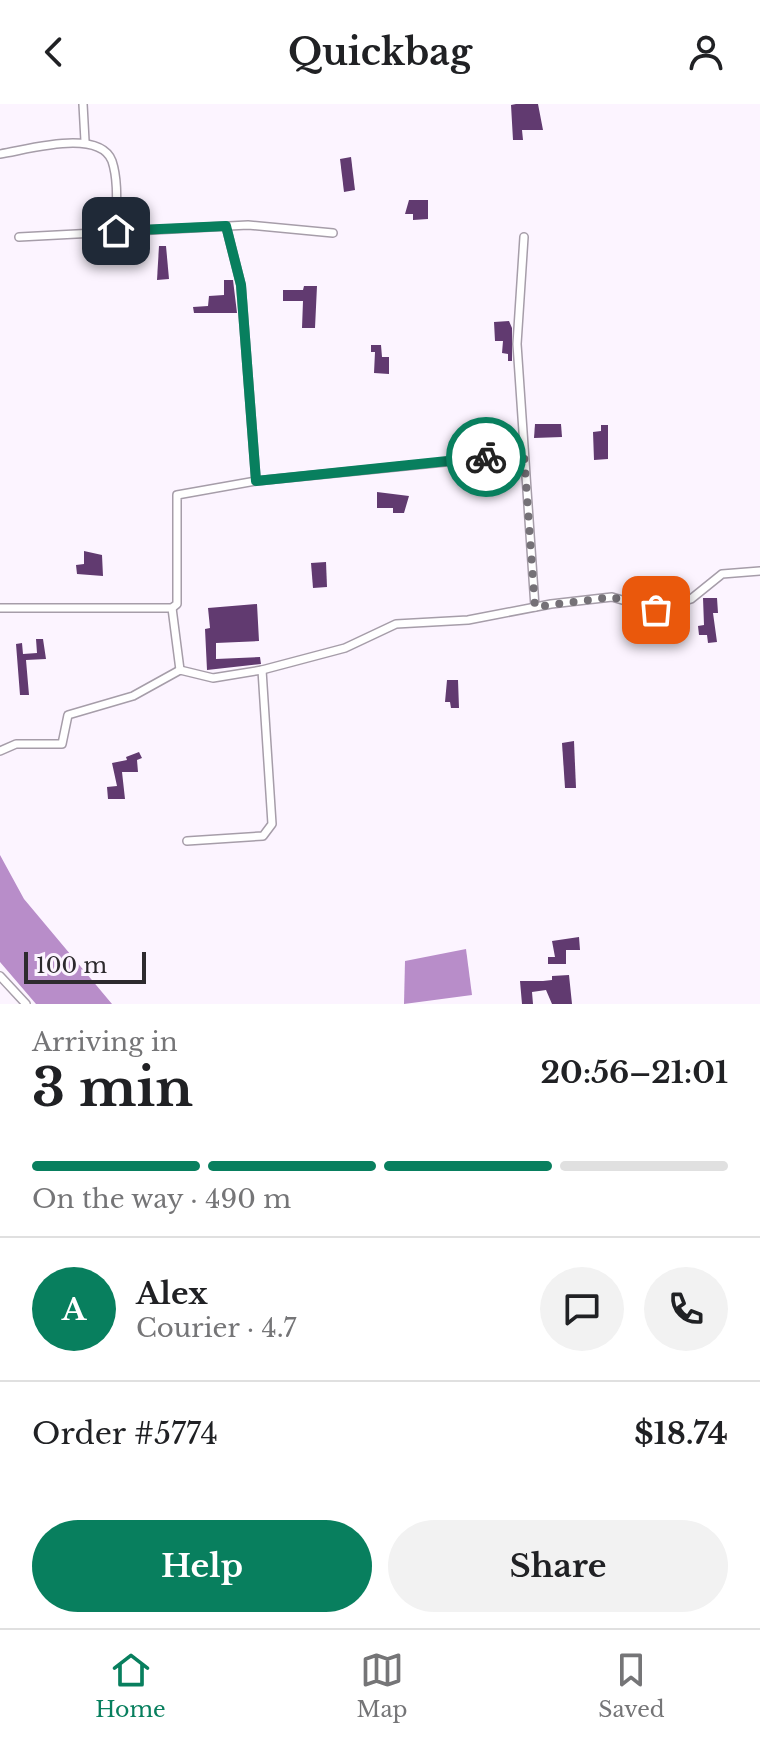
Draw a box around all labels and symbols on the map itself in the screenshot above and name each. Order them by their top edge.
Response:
pin [82,197,150,265]
courier [446,417,526,497]
pin [622,576,690,644]
scale bar [24,948,146,984]

